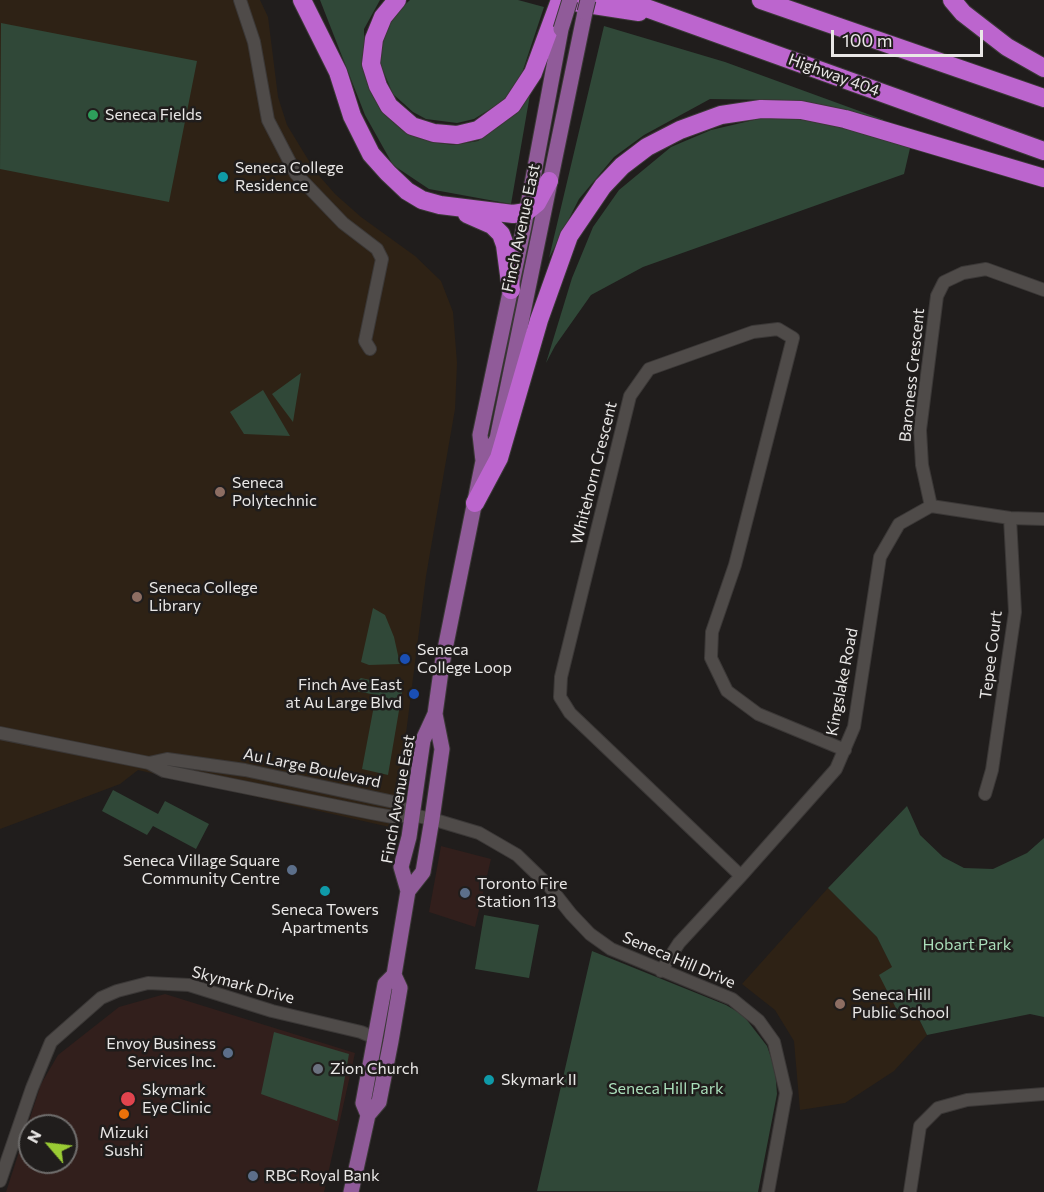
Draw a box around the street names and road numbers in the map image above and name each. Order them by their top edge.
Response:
street label: Highway 404 [786,50,882,100]
street label: Finch Avenue East [498,162,544,294]
street label: Baroness Crescent [895,307,929,443]
street label: Whitehorn Crescent [567,400,621,546]
street label: Tepee Court [976,610,1006,700]
street label: Kingslake Road [822,626,862,738]
street label: Finch Avenue East [377,733,419,865]
street label: Au Large Boulevard [242,744,382,792]
street label: Seneca Hill Drive [620,928,738,992]
street label: Skymark Drive [190,962,296,1008]

